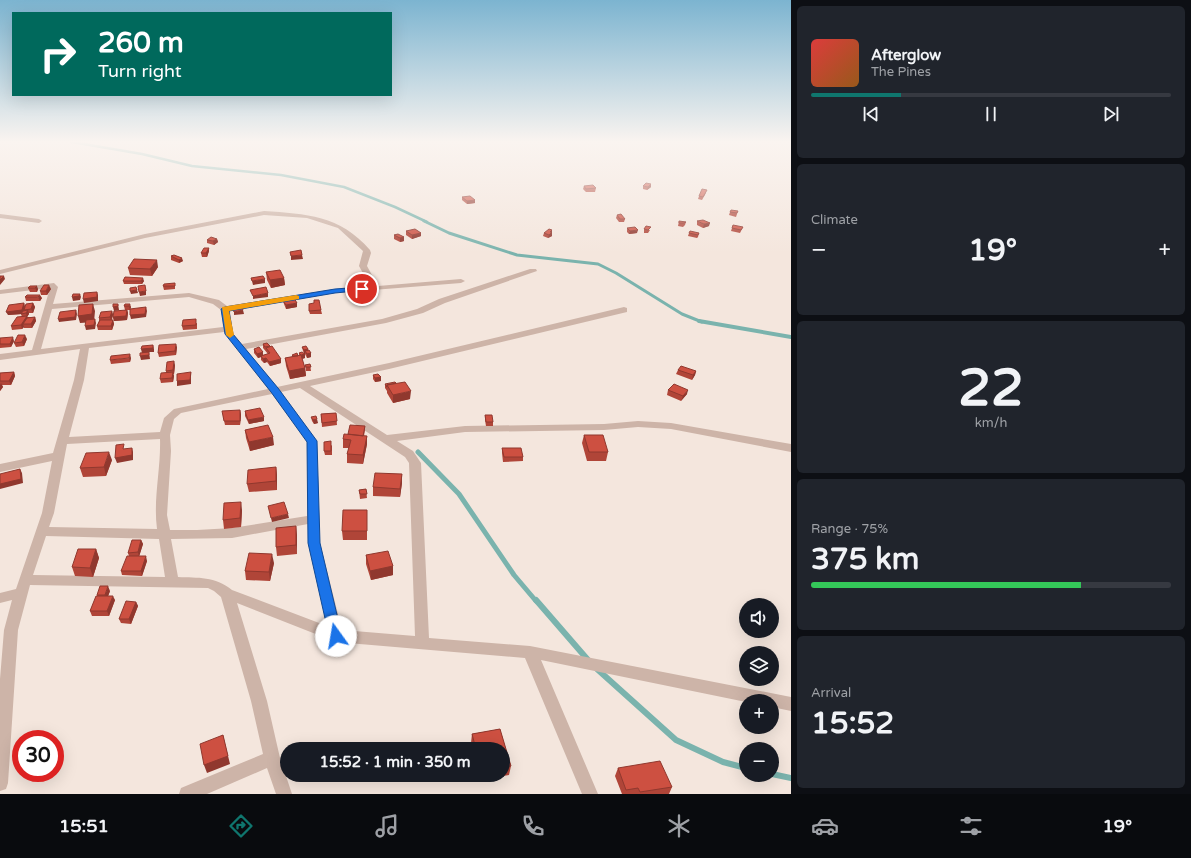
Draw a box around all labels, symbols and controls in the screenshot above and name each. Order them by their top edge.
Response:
text: 260 m [98,26,184,60]
icon: right [32,28,84,80]
text: Afterglow [871,46,941,64]
text: Turn right [98,60,182,82]
text: The Pines [871,64,931,80]
icon: previous [860,103,882,125]
icon: pause [980,103,1002,125]
icon: next [1100,103,1122,125]
text: Climate [811,212,858,228]
text: 19° [968,232,1017,269]
text: − [811,237,827,263]
text: + [1159,237,1171,263]
pin [345,272,379,306]
icon: arrive [351,278,373,300]
text: 22 [958,357,1024,420]
text: km/h [975,415,1007,431]
text: Range · 75% [811,521,888,537]
text: 375 km [811,541,919,578]
map controls [739,598,779,782]
button: sound [739,598,779,638]
position arrow [315,615,357,657]
button: layers [739,646,779,686]
text: Arrival [811,685,851,701]
button: + [739,694,779,734]
text: 15:52 [811,705,894,742]
speed limit sign: 30 [12,730,64,782]
button: − [739,742,779,782]
text: 15:52 · 1 min · 350 m [320,753,470,771]
icon: directions [227,812,255,840]
icon: music [373,812,401,840]
icon: phone [519,812,547,840]
icon: climate [665,812,693,840]
icon: car [811,812,839,840]
icon: filters [957,812,985,840]
text: 15:51 [59,815,109,837]
text: 19° [1103,815,1132,837]

